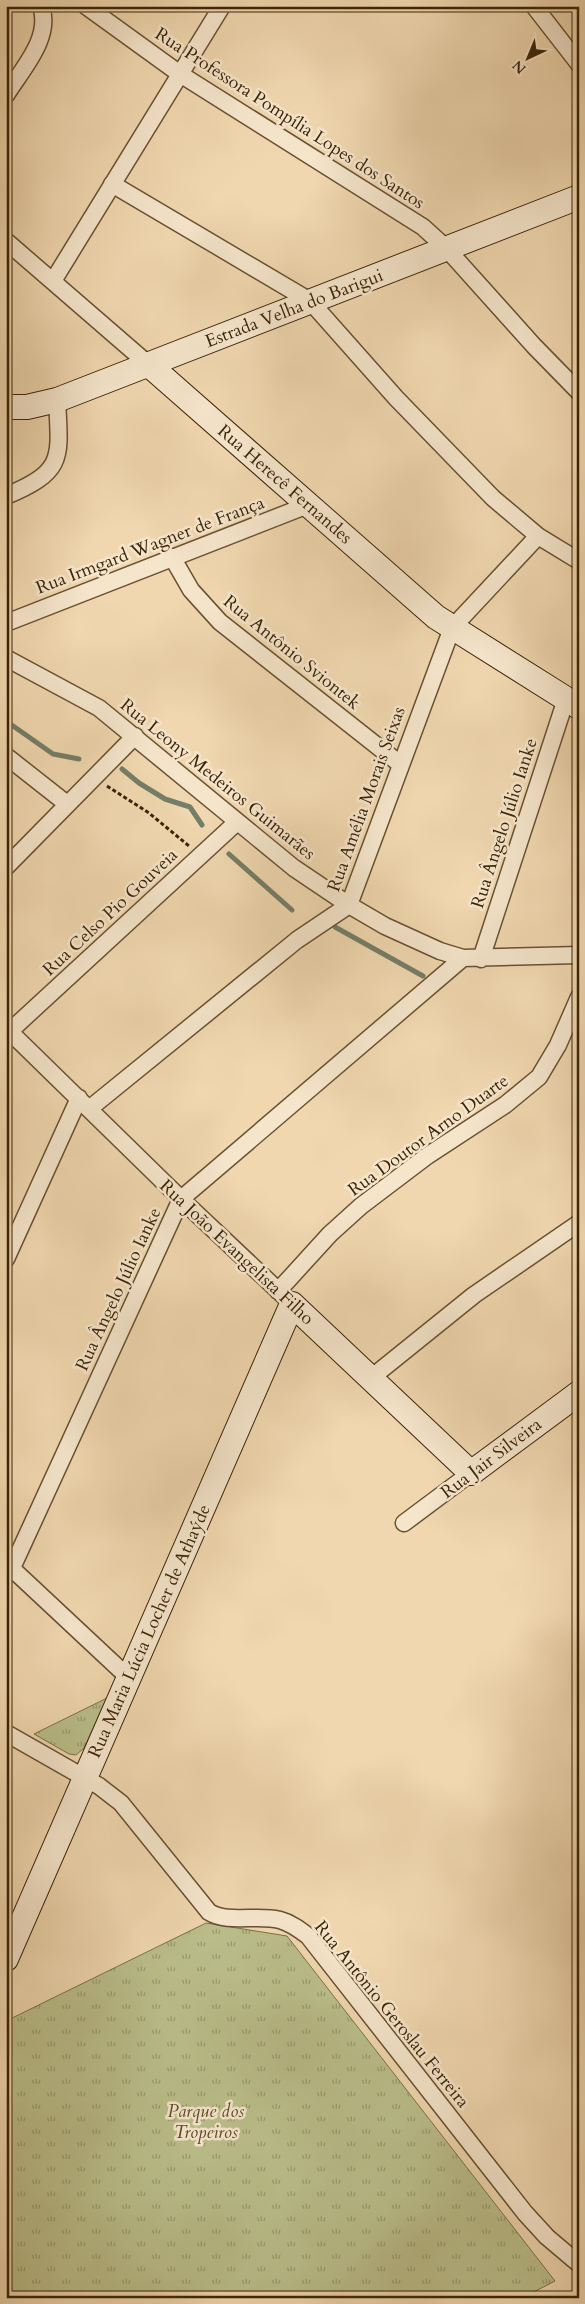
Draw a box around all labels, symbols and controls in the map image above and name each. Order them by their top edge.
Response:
street label: Rua Professora Pompília Lopes dos Santos [150,22,429,215]
north arrow [502,32,552,82]
text: N [508,56,530,78]
street label: Estrada Velha do Barigui [202,263,387,354]
street label: Rua Herecê Fernandes [212,419,357,550]
street label: Rua Irmgard Wagner de França [32,490,268,601]
street label: Rua Antônio Sviontek [218,589,366,716]
street label: Rua Leony Medeiros Guimarães [115,693,320,866]
street label: Rua Amélia Morais Seixas [321,703,412,895]
street label: Rua Ângelo Júlio Ianke [465,735,544,911]
street label: Rua Celso Pio Gouveia [37,843,183,982]
street label: Rua Doutor Arno Duarte [343,1069,514,1202]
street label: Rua João Evangelista Filho [154,1174,320,1331]
street label: Rua Ângelo Júlio Ianke [70,1203,167,1375]
street label: Rua Jair Silveira [436,1412,547,1505]
street label: Rua Maria Lúcia Locher de Athaýde [82,1501,217,1762]
street label: Rua Antônio Geroslau Ferreira [308,1915,475,2113]
park label: Parque dos Tropeiros [168,2099,244,2145]

